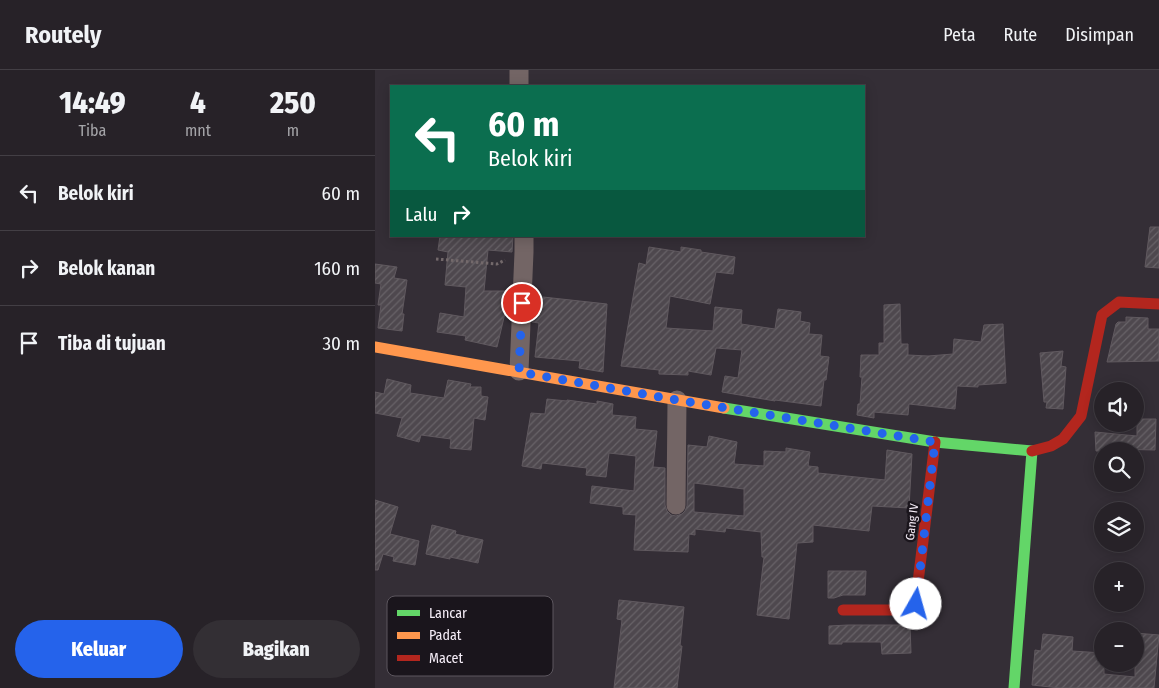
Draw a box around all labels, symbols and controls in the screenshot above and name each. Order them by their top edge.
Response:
text: Routely [25,21,101,49]
text: Peta [943,24,975,46]
text: Rute [1003,24,1037,46]
text: Disimpan [1065,24,1134,46]
text: 14:49 [59,85,126,121]
text: 4 [190,85,206,121]
text: 250 [270,85,316,121]
text: 60 m [488,103,559,145]
icon: left [405,105,470,170]
text: Tiba [79,121,106,140]
text: mnt [185,121,211,140]
text: m [287,121,299,140]
text: Belok kiri [488,145,573,172]
icon: left [15,179,43,207]
text: Belok kiri [58,182,134,205]
text: 60 m [322,182,360,205]
icon: right [447,200,475,228]
text: Lalu [405,203,437,226]
icon: right [15,254,43,282]
text: Belok kanan [58,257,155,280]
text: 160 m [314,257,360,280]
pin [501,282,543,324]
icon: arrive [508,289,536,317]
icon: arrive [15,329,43,357]
text: Tiba di tujuan [58,332,166,355]
text: 30 m [322,332,360,355]
map controls [1094,382,1144,672]
button: sound [1094,382,1144,432]
button: search [1094,442,1144,492]
street label: Gang IV [903,502,921,541]
button: layers [1094,502,1144,552]
button: + [1094,562,1144,612]
position arrow [889,577,941,629]
legend [387,596,553,676]
text: Lancar [429,605,467,622]
button: Keluar [15,620,183,678]
button: Bagikan [193,620,360,678]
button: − [1094,622,1144,672]
text: Padat [429,627,462,644]
text: Macet [429,650,463,667]

